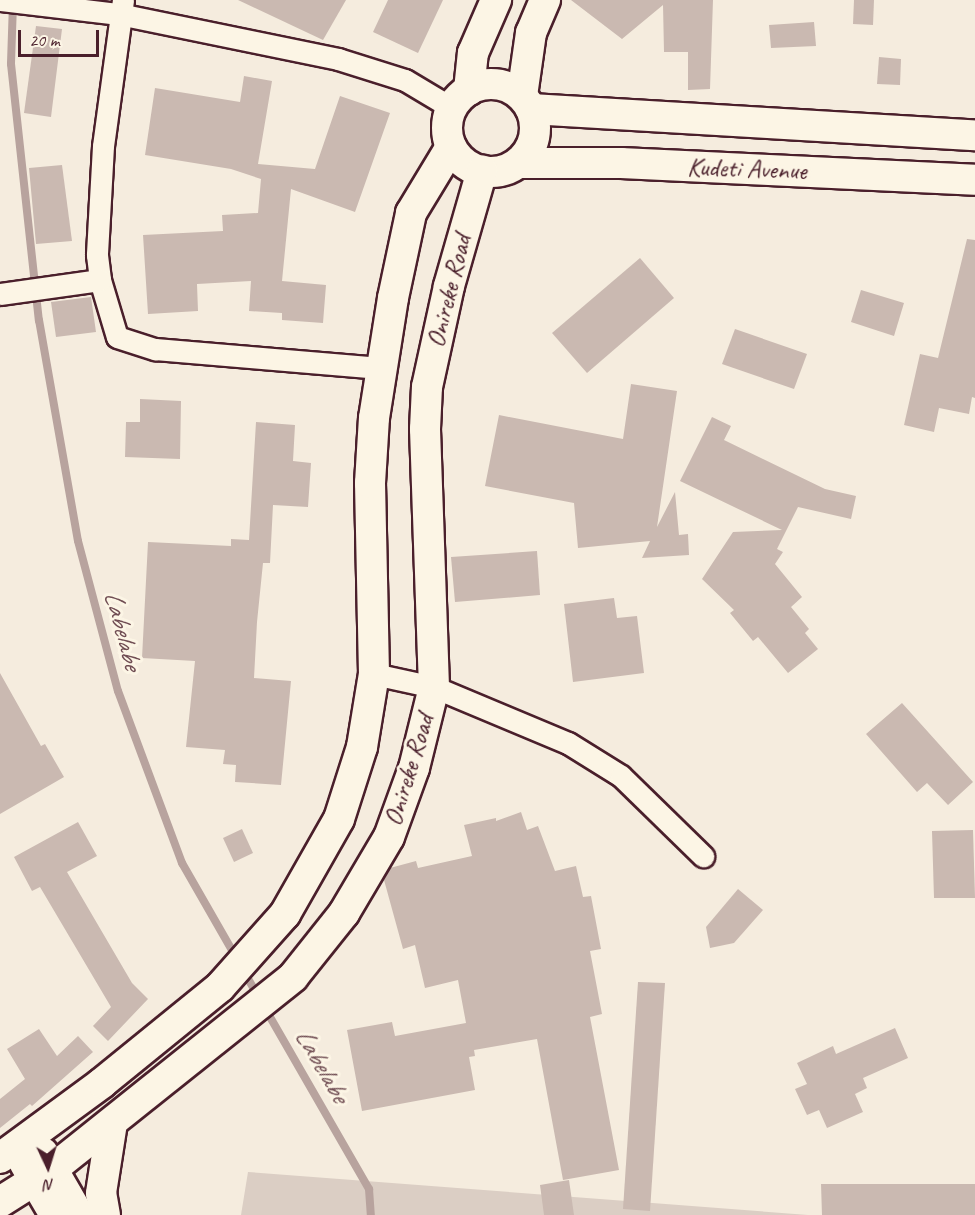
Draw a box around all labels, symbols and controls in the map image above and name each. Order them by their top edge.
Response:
scale bar [21,18,102,56]
text: 20 m [29,29,60,51]
street label: Kudeti Avenue [687,151,807,187]
street label: Onireke Road [420,231,478,351]
water label: Labelabe [97,587,149,673]
street label: Onireke Road [377,710,441,830]
water label: Labelabe [288,1022,356,1108]
north arrow [18,1137,78,1197]
text: N [44,1175,55,1195]

